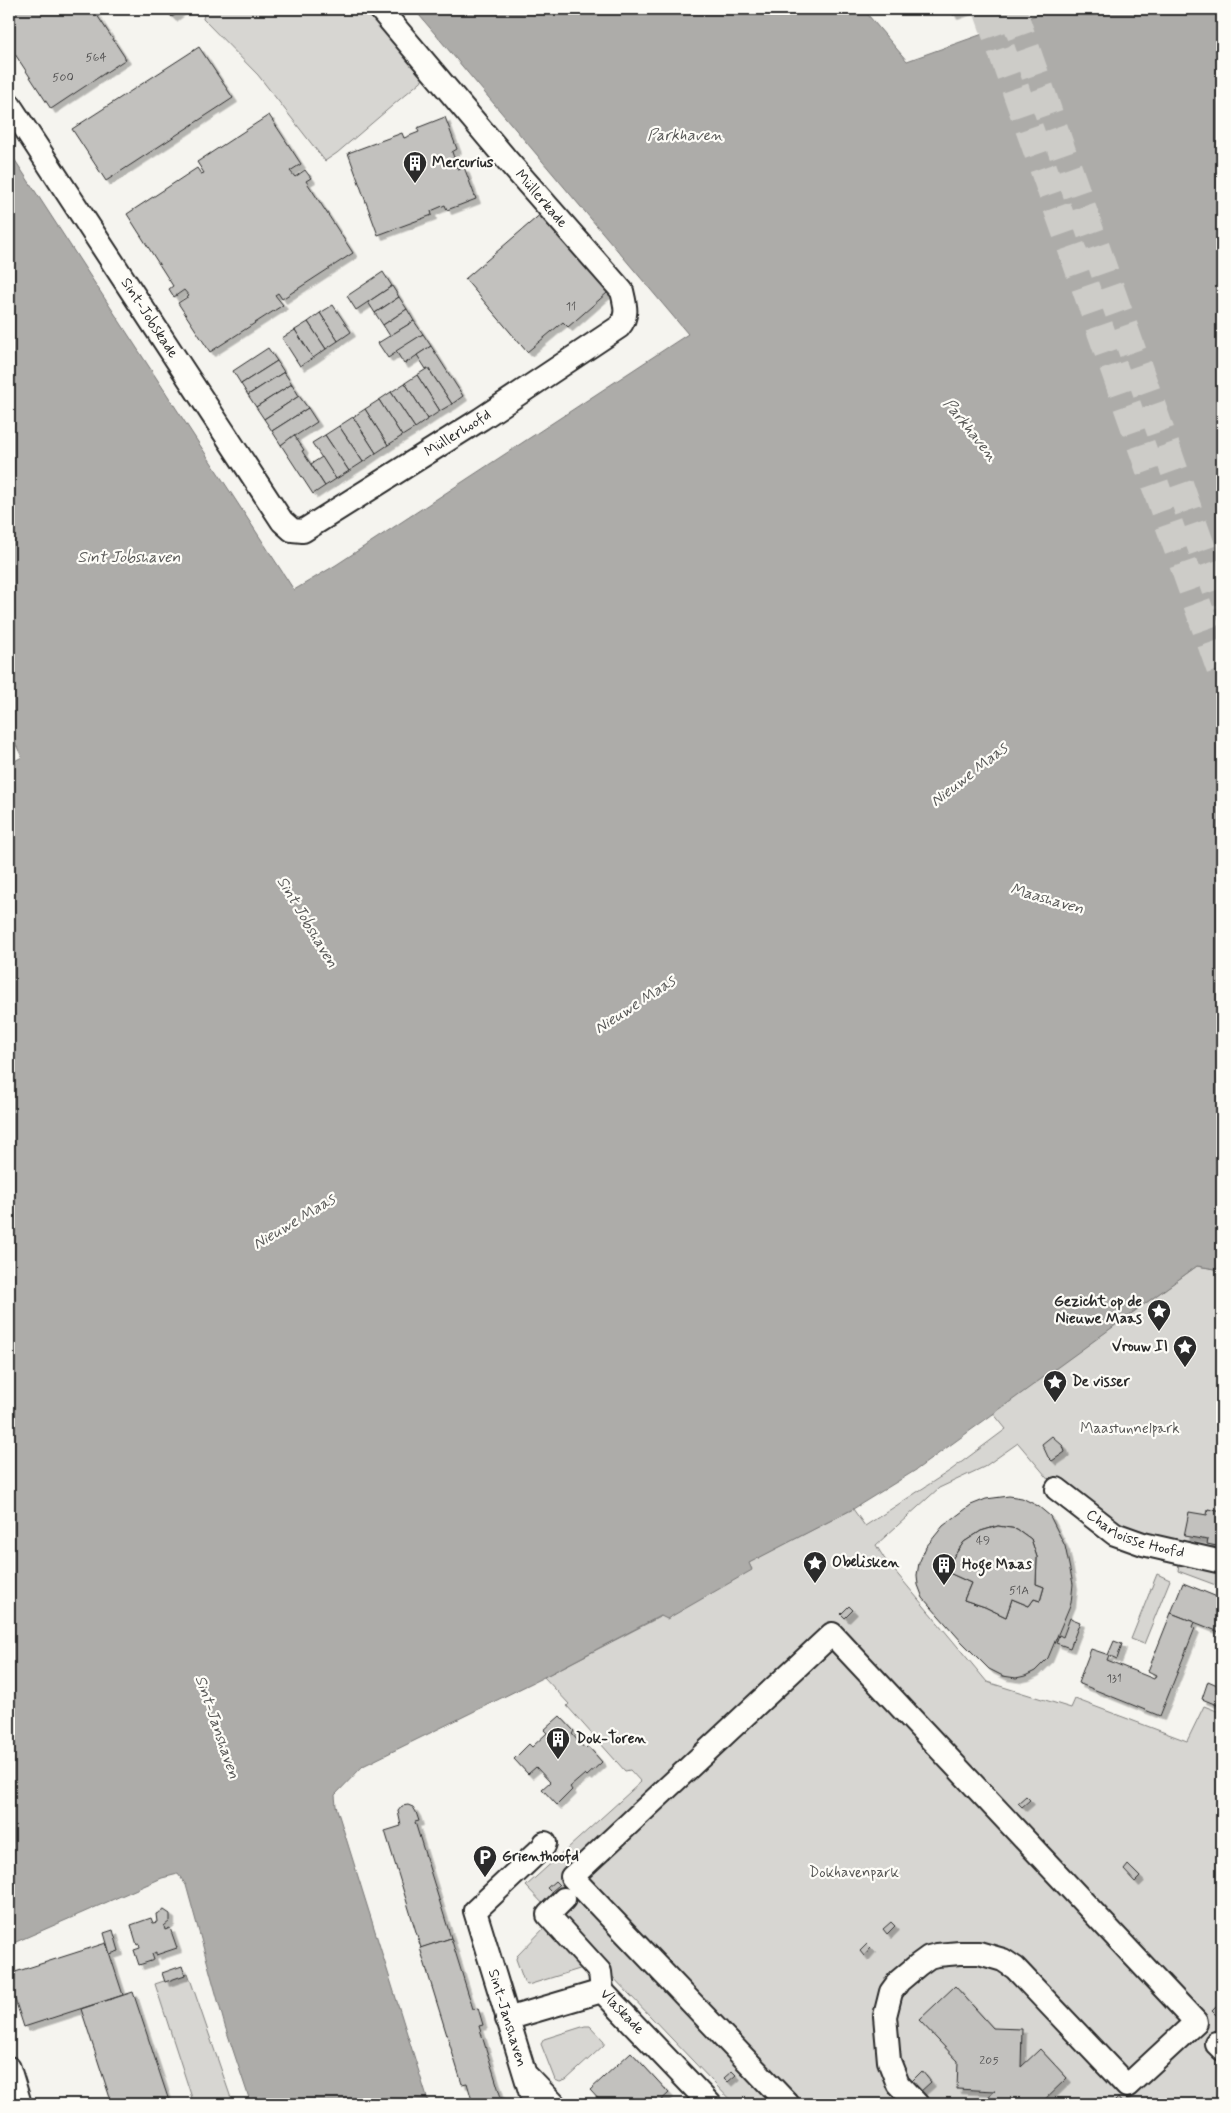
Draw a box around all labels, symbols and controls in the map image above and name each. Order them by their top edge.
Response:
house number: 564 [86,50,106,66]
house number: 500 [52,70,74,86]
water label: Parkhaven [647,125,723,146]
building icon: Mercurius [402,150,428,184]
place label: Mercurius [432,153,494,173]
street label: Müllerkade [510,166,572,232]
street label: Sint-Jobskade [116,274,183,362]
house number: 11 [566,299,576,315]
water label: Parkhaven [938,394,1002,466]
street label: Müllerhoofd [421,405,495,462]
water label: Sint Jobshaven [78,547,180,568]
water label: Nieuwe Maas [926,737,1013,812]
water label: Sint Jobshaven [272,873,342,971]
water label: Maashaven [1008,879,1086,919]
water label: Nieuwe Maas [591,970,681,1039]
water label: Nieuwe Maas [249,1188,340,1255]
place label: Gezicht op de Nieuwe Maas [1054,1292,1142,1329]
place icon: Gezicht op de Nieuwe Maas [1146,1298,1172,1332]
place icon: Vrouw II [1172,1334,1198,1368]
place label: Vrouw II [1112,1337,1168,1357]
place icon: De visser [1042,1369,1068,1403]
place label: De visser [1072,1372,1130,1392]
park label: Maastunnelpark [1080,1419,1180,1439]
street label: Charloisse Hoofd [1082,1505,1186,1563]
house number: 49 [976,1533,990,1549]
place icon: Obelisken [802,1550,828,1584]
building icon: Hoge Maas [931,1552,957,1586]
place label: Obelisken [832,1553,900,1573]
place label: Hoge Maas [962,1555,1032,1577]
house number: 51A [1009,1583,1029,1599]
house number: 131 [1106,1671,1122,1687]
water label: Sint-Janshaven [190,1673,244,1781]
building icon: Dok-Toren [545,1726,571,1760]
place label: Dok-Toren [576,1729,647,1749]
parking icon: Grienthoofd [472,1844,498,1878]
place label: Grienthoofd [502,1847,579,1867]
park label: Dokhavenpark [809,1863,900,1883]
street label: Sint-Janshaven [483,1967,531,2069]
street label: Vlaskade [595,1985,649,2039]
house number: 205 [979,2053,999,2069]

